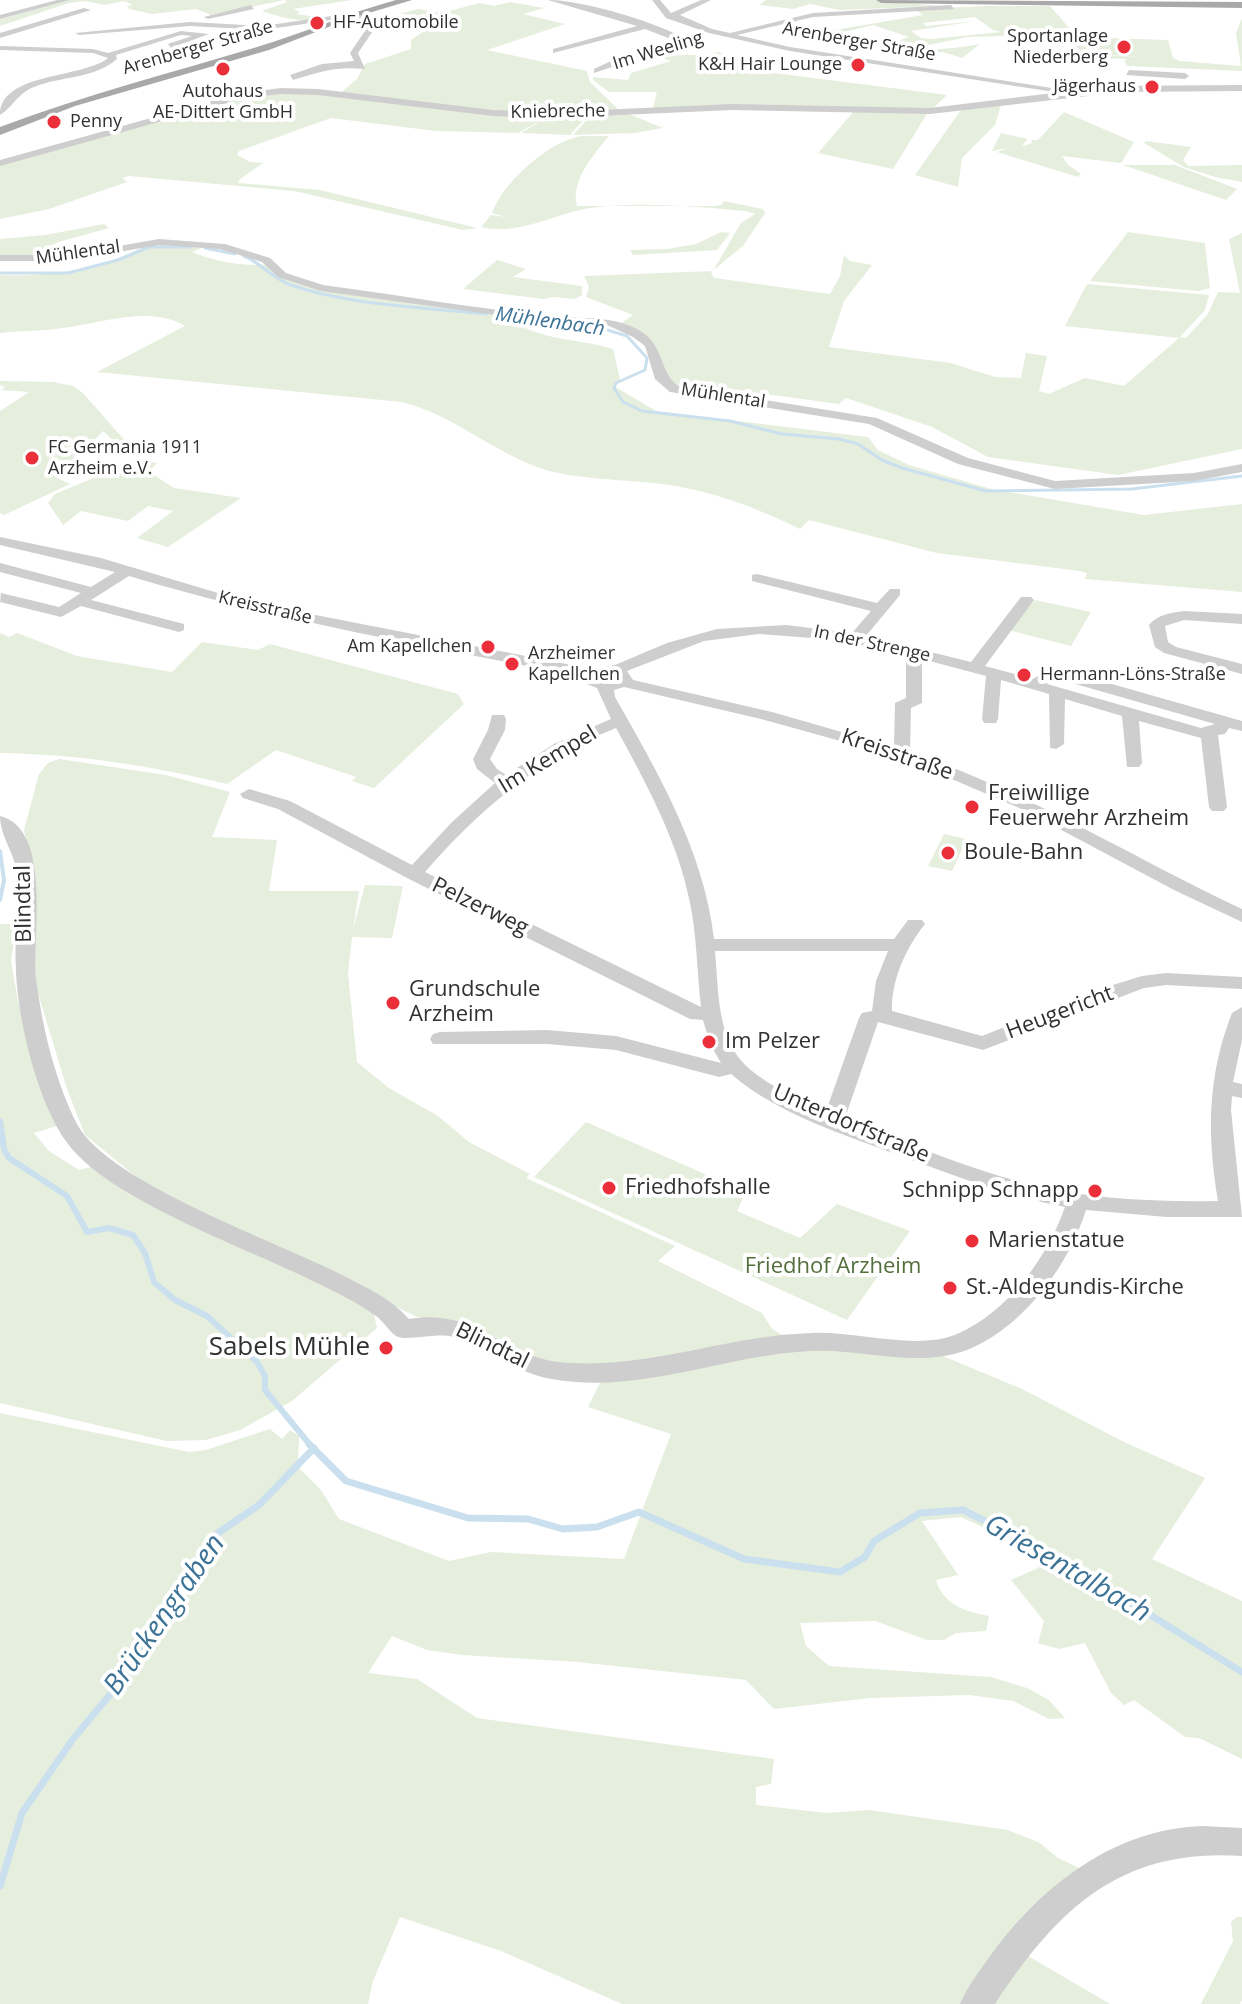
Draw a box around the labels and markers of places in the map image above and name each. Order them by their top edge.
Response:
place label: HF-Automobile [333,12,459,34]
marker: HF-Automobile [308,14,326,32]
place label: Sportanlage Niederberg [1007,26,1108,68]
marker: Sportanlage Niederberg [1115,38,1133,56]
place label: K&H Hair Lounge [698,54,842,76]
marker: K&H Hair Lounge [849,56,867,74]
marker: Autohaus AE-Dittert GmbH [214,60,232,78]
place label: Jägerhaus [1053,76,1136,98]
marker: Jägerhaus [1143,78,1161,96]
place label: Autohaus AE-Dittert GmbH [153,81,293,124]
place label: Penny [70,111,122,133]
marker: Penny [45,113,63,131]
place label: FC Germania 1911 Arzheim e.V. [48,437,202,480]
marker: FC Germania 1911 Arzheim e.V. [23,449,41,467]
place label: Am Kapellchen [347,636,472,658]
marker: Am Kapellchen [479,638,497,656]
place label: Arzheimer Kapellchen [528,643,620,686]
marker: Arzheimer Kapellchen [503,655,521,673]
place label: Hermann-Löns-Straße [1040,664,1226,686]
marker: Hermann-Löns-Straße [1015,666,1033,684]
place label: Freiwillige Feuerwehr Arzheim [988,781,1189,832]
marker: Freiwillige Feuerwehr Arzheim [963,798,981,816]
place label: Boule-Bahn [964,840,1083,866]
marker: Boule-Bahn [939,844,957,862]
place label: Grundschule Arzheim [409,977,540,1028]
marker: Grundschule Arzheim [384,994,402,1012]
place label: Im Pelzer [725,1029,820,1055]
marker: Im Pelzer [700,1033,718,1051]
place label: Friedhofshalle [625,1175,771,1201]
place label: Schnipp Schnapp [902,1178,1079,1204]
marker: Friedhofshalle [600,1179,618,1197]
marker: Schnipp Schnapp [1086,1182,1104,1200]
place label: Marienstatue [988,1228,1125,1254]
marker: Marienstatue [963,1232,981,1250]
place label: St.-Aldegundis-Kirche [966,1275,1184,1301]
marker: St.-Aldegundis-Kirche [941,1279,959,1297]
place label: Sabels Mühle [209,1332,370,1364]
marker: Sabels Mühle [377,1339,395,1357]

